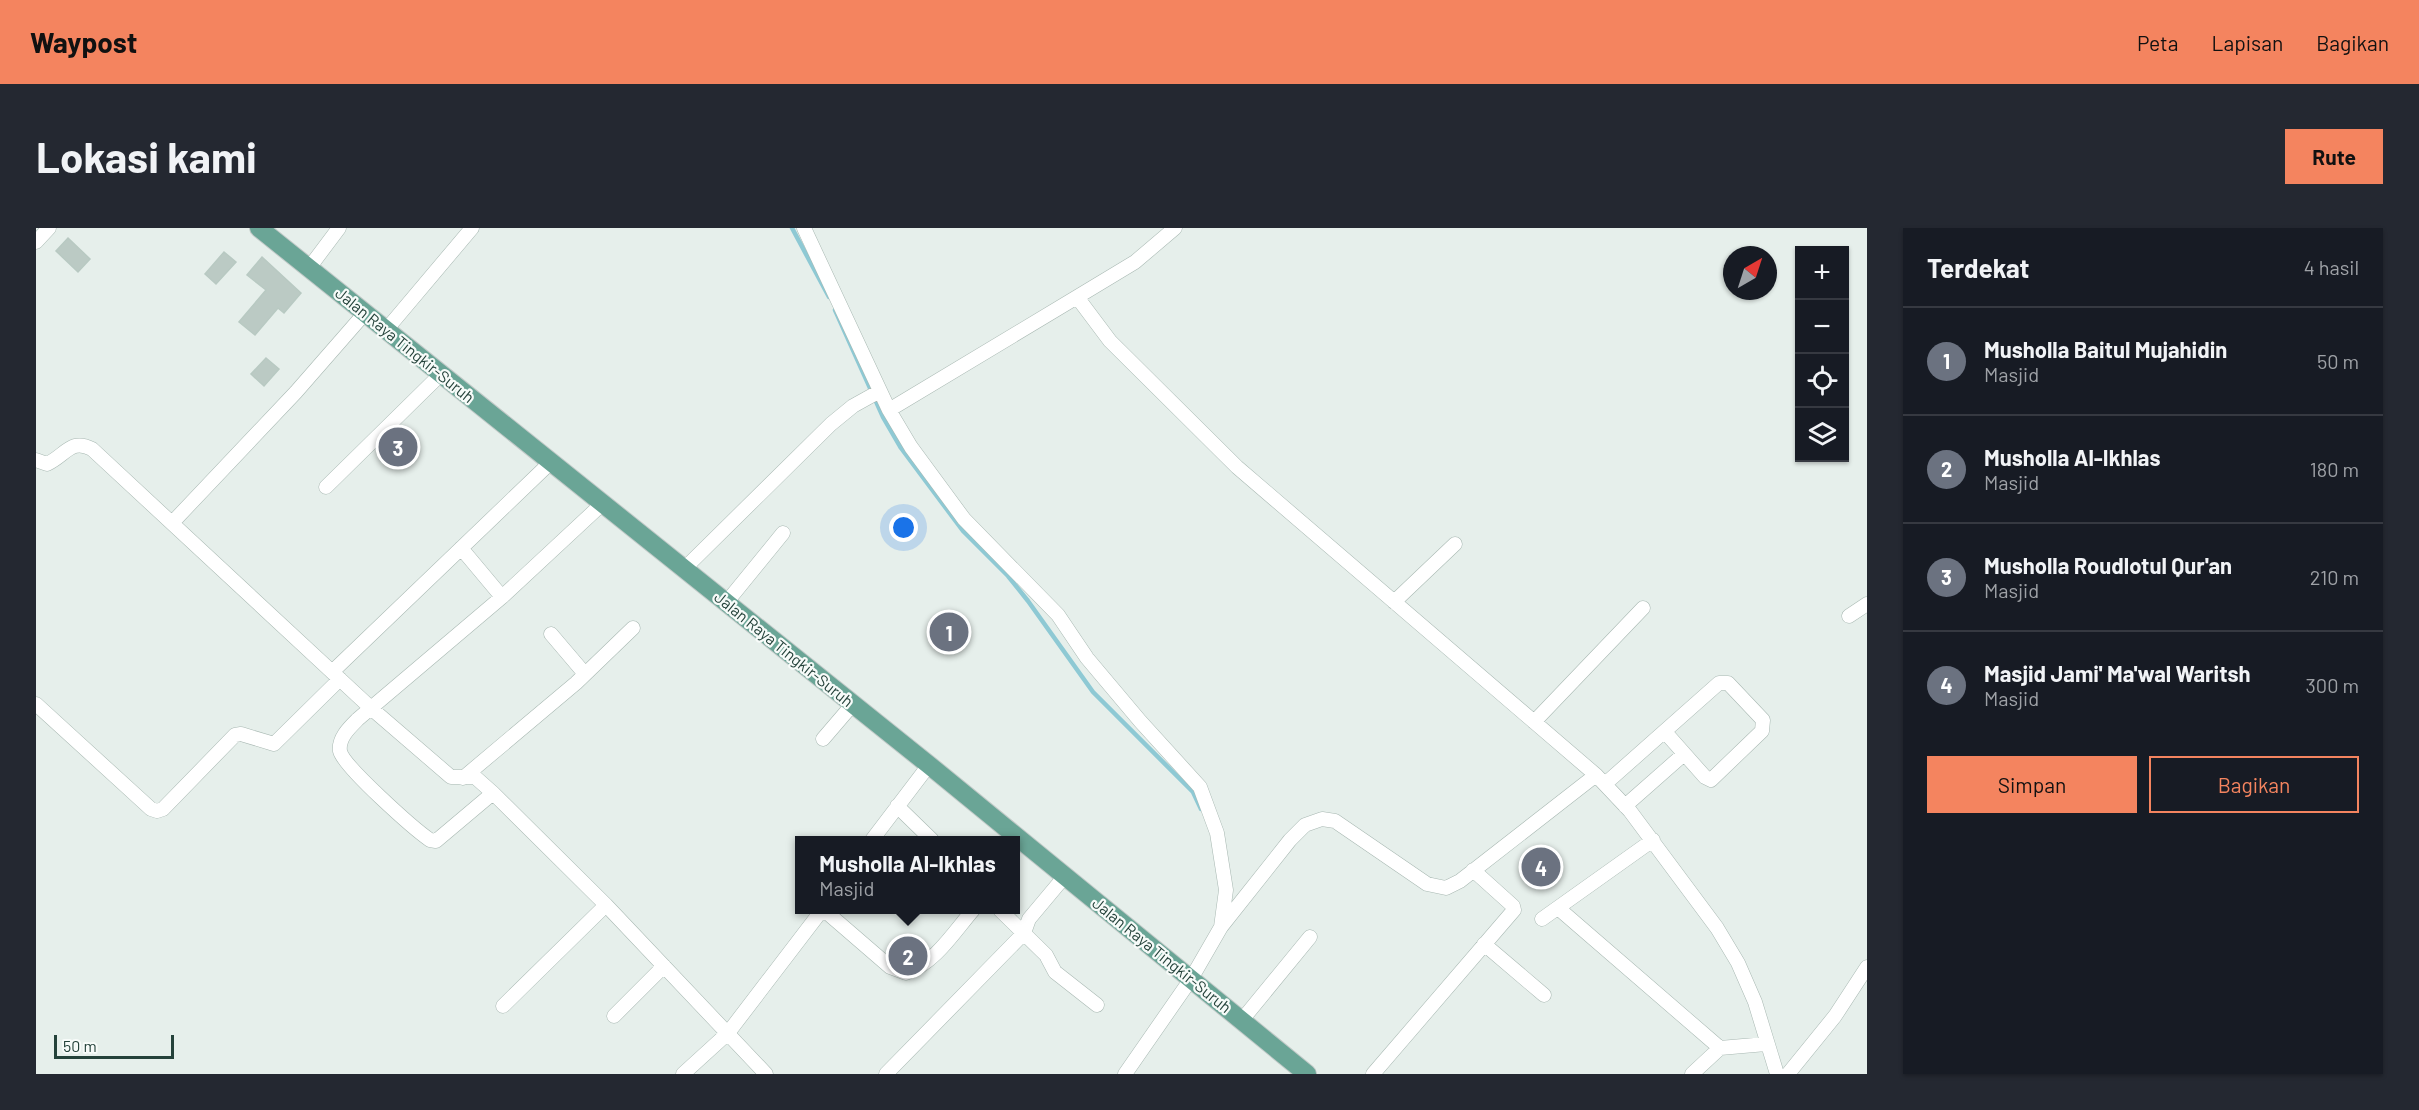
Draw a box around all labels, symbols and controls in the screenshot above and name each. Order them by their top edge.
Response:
text: Waypost [30,25,137,59]
text: Peta [2137,30,2178,55]
text: Lapisan [2211,30,2283,55]
text: Bagikan [2316,30,2389,55]
button: Rute [2285,129,2383,184]
text: Lokasi kami [36,131,257,181]
north arrow [1723,246,1777,300]
map controls [1795,246,1849,462]
button: + [1795,246,1849,300]
text: Terdekat [1927,252,2029,283]
text: 4 hasil [2304,255,2359,279]
street label: Jalan Raya Tingkir-Suruh [332,283,478,406]
button: − [1795,300,1849,354]
text: Musholla Baitul Mujahidin [1984,336,2227,362]
text: 1 [1943,349,1950,373]
text: 50 m [2317,349,2359,373]
button: locate [1795,354,1849,408]
text: Masjid [1984,362,2039,386]
button: layers [1795,408,1849,462]
pin: 3 [378,424,418,470]
text: Musholla Al-Ikhlas [1984,444,2160,470]
text: 2 [1941,457,1952,481]
text: 180 m [2310,457,2359,481]
text: Masjid [1984,470,2039,494]
your location [889,513,918,542]
text: Musholla Roudlotul Qur'an [1984,552,2232,578]
text: 3 [1941,565,1952,589]
text: 210 m [2310,565,2359,589]
text: Masjid [1984,578,2039,602]
street label: Jalan Raya Tingkir-Suruh [711,587,857,710]
pin: 1 [930,610,968,654]
text: Masjid Jami' Ma'wal Waritsh [1984,660,2251,686]
text: 4 [1940,673,1953,697]
text: 300 m [2306,673,2359,697]
text: Masjid [1984,686,2039,710]
button: Simpan [1927,756,2137,813]
button: Bagikan [2149,756,2359,813]
popup [795,836,1020,914]
pin: 4 [1522,844,1560,890]
text: Musholla Al-Ikhlas [819,850,996,876]
text: Masjid [819,876,874,900]
street label: Jalan Raya Tingkir-Suruh [1089,893,1235,1016]
pin: 2 [888,934,928,978]
scale bar [54,1032,174,1060]
text: 50 m [63,1036,97,1055]

